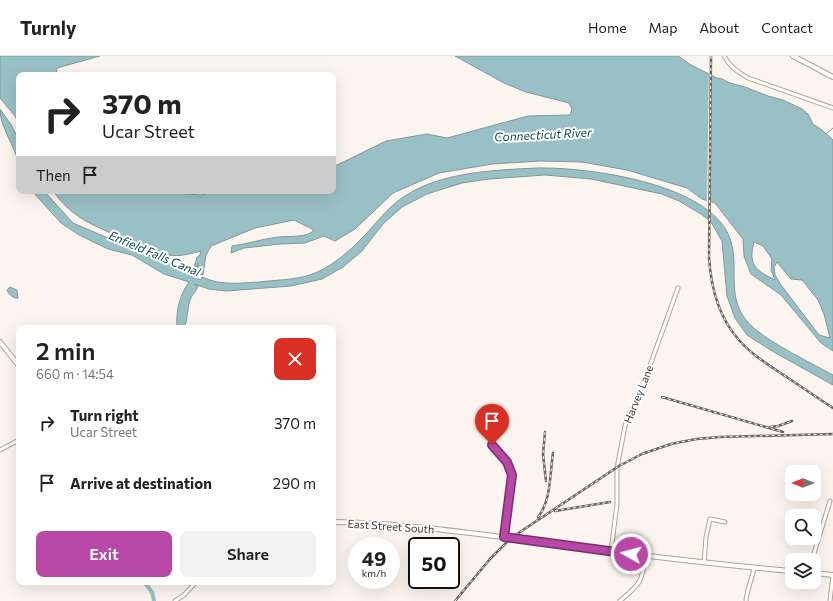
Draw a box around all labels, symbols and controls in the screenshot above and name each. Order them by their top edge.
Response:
text: Turnly [20,16,76,39]
text: Home [588,19,627,36]
text: Map [649,19,677,36]
text: About [699,19,739,36]
text: Contact [761,19,813,36]
text: 370 m [102,86,182,120]
icon: right [36,88,88,140]
text: Ucar Street [102,120,195,142]
water label: Connecticut River [494,124,593,144]
icon: arrive [79,164,101,186]
text: Then [36,166,71,184]
water label: Enfield Falls Canal [107,227,204,279]
text: 2 min [36,336,95,365]
button: close [274,338,316,380]
street label: Harvey Lane [620,363,656,425]
text: 660 m · 14:54 [36,366,114,382]
pin [475,404,509,445]
text: Turn right [70,406,139,424]
icon: arrive [481,410,503,432]
icon: right [36,412,58,434]
text: 370 m [274,414,316,432]
text: Ucar Street [70,424,137,440]
north arrow [785,465,821,501]
map controls [785,465,821,589]
icon: arrive [36,472,58,494]
text: Arrive at destination [70,474,212,492]
text: 290 m [273,474,316,492]
button: search [785,509,821,545]
street label: East Street South [347,516,435,536]
button: Exit [36,531,172,577]
button: Share [180,531,316,577]
position arrow [610,533,652,575]
speed limit sign: 50 [408,537,460,589]
text: 49 [362,546,386,570]
button: layers [785,553,821,589]
text: km/h [362,567,386,579]

